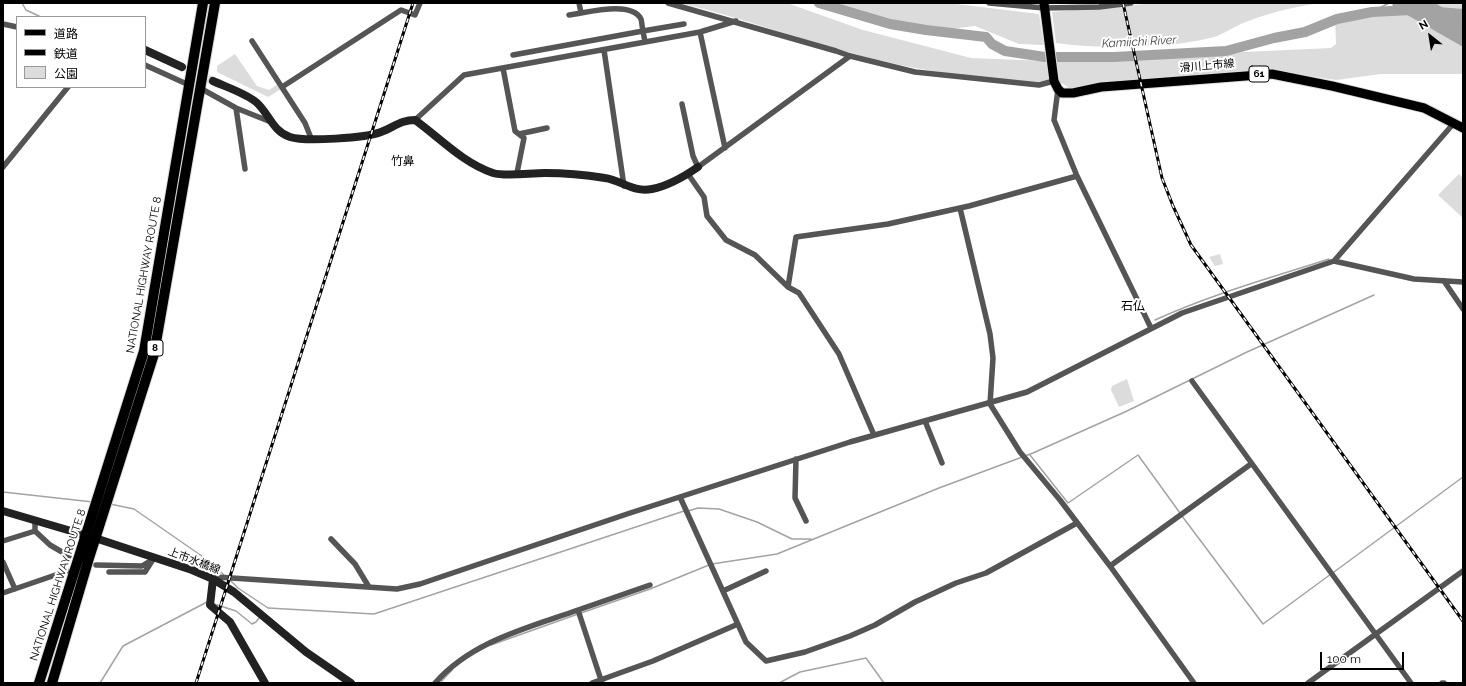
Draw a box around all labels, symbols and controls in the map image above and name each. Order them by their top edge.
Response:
legend [16,16,146,88]
north arrow [1410,16,1450,56]
text: N [1417,17,1431,33]
text: 道路 [54,27,78,41]
water label: Kamiichi River [1101,33,1177,51]
text: 鉄道 [54,47,78,61]
street label: 滑川上市線 [1179,57,1235,75]
road number: 61 [1249,66,1269,82]
text: 公園 [54,67,78,81]
district label: 竹鼻 [391,154,415,168]
street label: NATIONAL HIGHWAY ROUTE 8 [124,196,164,354]
district label: 石仏 [1121,299,1145,313]
road number: 8 [147,340,163,356]
street label: NATIONAL HIGHWAY ROUTE 8 [27,507,89,663]
street label: 上市水橋線 [166,545,222,577]
scale bar [1322,644,1406,670]
text: 100 m [1327,652,1361,666]

